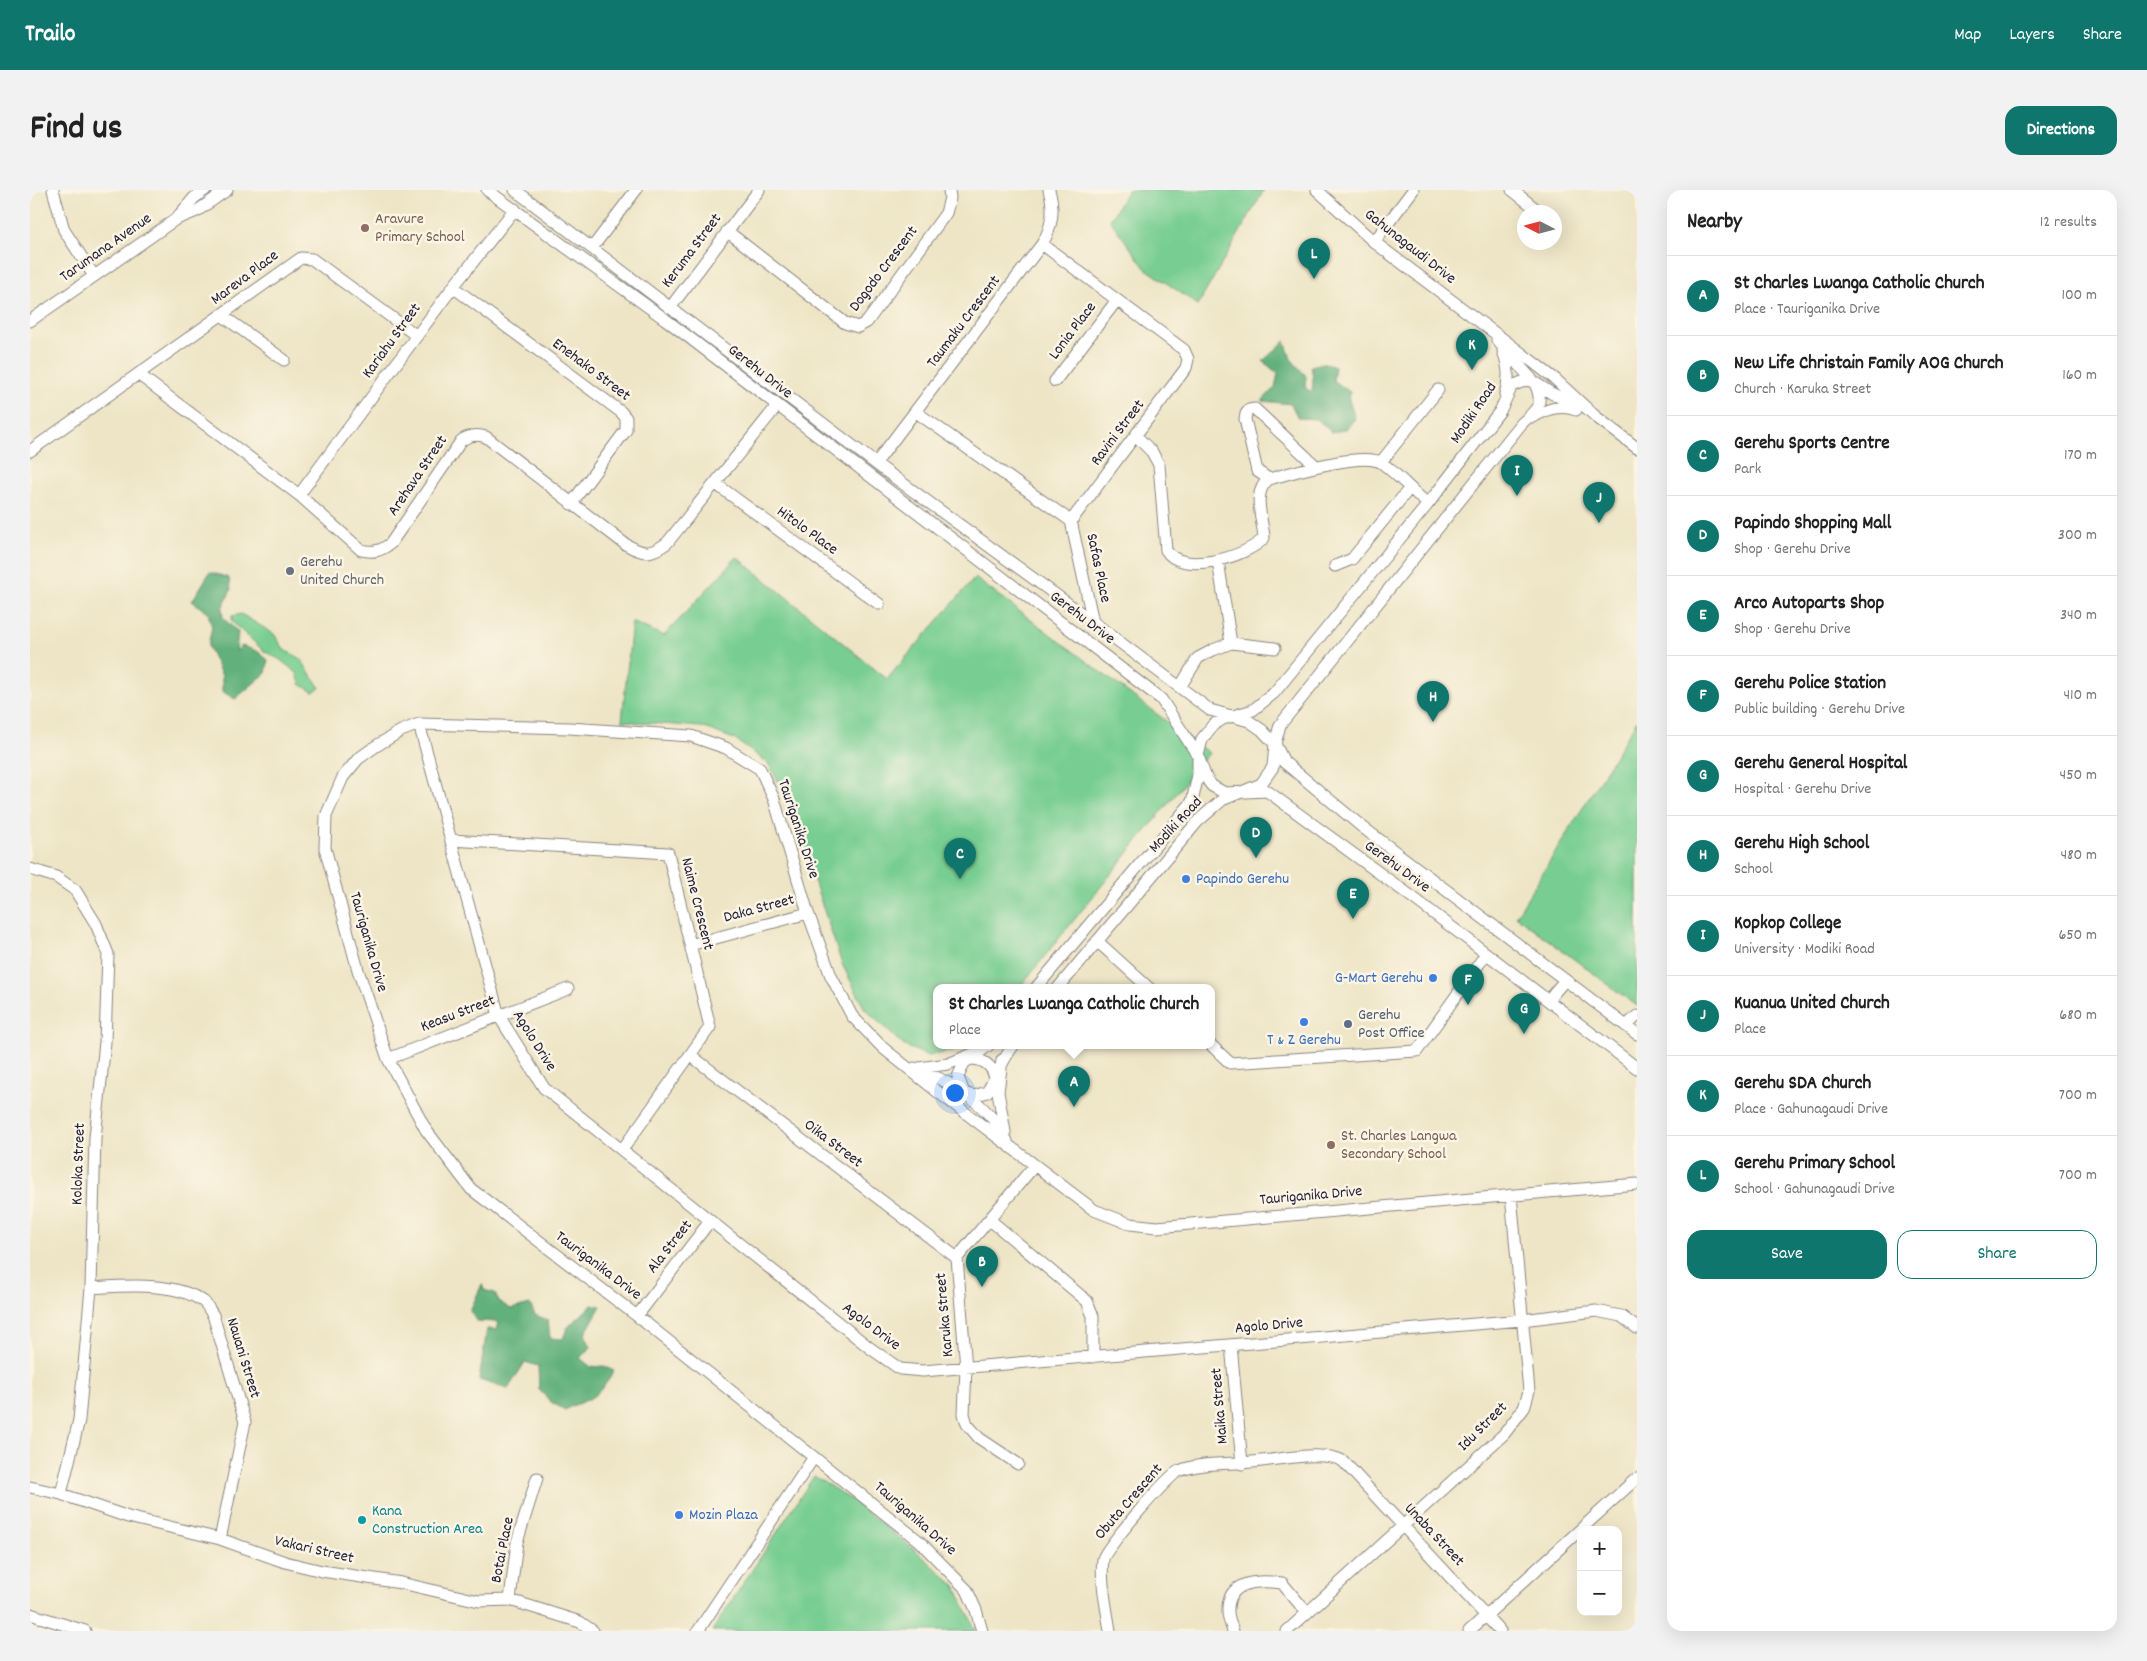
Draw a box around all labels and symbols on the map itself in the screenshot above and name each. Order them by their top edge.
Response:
street label: Gahunagaudi Drive [1359,204,1461,290]
north arrow [1517,205,1562,250]
street label: Tarumana Avenue [55,208,157,288]
place label: Aravure Primary School [375,208,465,249]
street label: Keruma Street [656,209,728,293]
street label: Dogodo Crescent [844,221,924,317]
marker: Aravure Primary School [359,222,371,234]
pin: L [1298,238,1330,279]
street label: Mareva Place [206,245,284,311]
street label: Taumaku Crescent [921,271,1007,373]
street label: Lonia Place [1044,297,1102,365]
street label: Kariahu Street [357,299,427,383]
pin: K [1456,329,1488,370]
street label: Enehako Street [547,333,635,407]
street label: Gerehu Drive [723,339,797,405]
street label: Modiki Road [1445,378,1503,448]
street label: Ravini Street [1085,395,1151,471]
street label: Arehava Street [382,431,454,521]
pin: I [1501,455,1533,496]
pin: J [1583,482,1615,523]
street label: Hitolo Place [772,501,842,561]
street label: Safas Place [1079,531,1117,605]
place label: Gerehu United Church [300,551,384,592]
marker: Gerehu United Church [284,565,296,577]
street label: Gerehu Drive [1044,586,1120,650]
pin: H [1417,681,1449,722]
street label: Tauriganika Drive [771,776,825,882]
street label: Modiki Road [1144,792,1208,858]
pin: D [1240,817,1272,858]
street label: Gerehu Drive [1359,835,1435,899]
pin: C [944,838,976,879]
street label: Naime Crescent [674,855,720,953]
place label: Papindo Gerehu [1196,868,1289,891]
marker: Papindo Gerehu [1180,873,1192,885]
pin: E [1337,878,1369,919]
street label: Tauriganika Drive [343,889,393,995]
street label: Daka Street [721,889,797,929]
pin: F [1452,964,1484,1005]
place label: G-Mart Gerehu [1335,967,1423,990]
marker: G-Mart Gerehu [1427,972,1439,984]
street label: Keasu Street [417,989,499,1039]
pin: G [1508,993,1540,1034]
place label: Gerehu Post Office [1358,1004,1425,1045]
street label: Agolo Drive [506,1006,562,1076]
marker: T & Z Gerehu [1298,1016,1310,1028]
marker: Gerehu Post Office [1342,1018,1354,1030]
place label: T & Z Gerehu [1267,1029,1341,1052]
pin: A [1058,1066,1090,1107]
your location [942,1080,968,1106]
street label: Oika Street [799,1114,867,1174]
street label: Koloka Street [66,1123,92,1205]
place label: St. Charles Langwa Secondary School [1341,1125,1457,1166]
marker: St. Charles Langwa Secondary School [1325,1139,1337,1151]
street label: Tauriganika Drive [1259,1180,1363,1212]
street label: Ala Street [642,1215,698,1279]
street label: Tauriganika Drive [550,1226,646,1306]
pin: B [966,1246,998,1287]
street label: Karuka Street [930,1272,960,1358]
street label: Agolo Drive [837,1297,905,1357]
street label: Agolo Drive [1234,1312,1304,1340]
street label: Nauani Street [220,1315,266,1401]
street label: Maika Street [1205,1367,1235,1445]
street label: Idu Street [1453,1397,1513,1457]
street label: Obuta Crescent [1089,1459,1169,1545]
street label: Tauriganika Drive [869,1477,961,1561]
street label: Unaba Street [1398,1498,1470,1572]
place label: Kana Construction Area [372,1500,483,1541]
place label: Mozin Plaza [689,1504,758,1527]
marker: Mozin Plaza [673,1509,685,1521]
marker: Kana Construction Area [356,1514,368,1526]
street label: Botai Place [485,1515,521,1585]
street label: Vakari Street [272,1530,356,1570]

